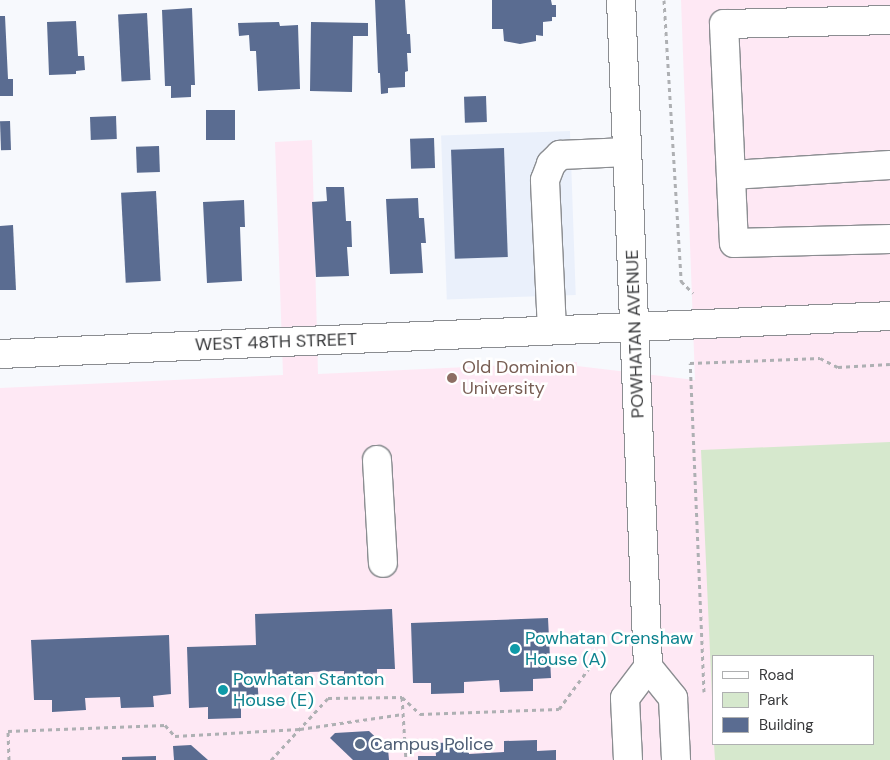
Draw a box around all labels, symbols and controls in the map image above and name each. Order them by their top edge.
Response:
street label: POWHATAN AVENUE [621,249,649,419]
street label: WEST 48TH STREET [194,328,358,356]
place label: Old Dominion University [462,357,575,399]
marker: Old Dominion University [446,372,458,384]
place label: Powhatan Crenshaw House (A) [525,628,693,670]
marker: Powhatan Crenshaw House (A) [509,643,521,655]
legend [712,655,875,745]
text: Road [759,665,794,685]
place label: Powhatan Stanton House (E) [233,669,384,712]
marker: Powhatan Stanton House (E) [217,684,229,696]
text: Park [759,690,789,710]
text: Building [759,715,814,735]
place label: Campus Police [370,733,494,755]
marker: Campus Police [354,738,366,750]

